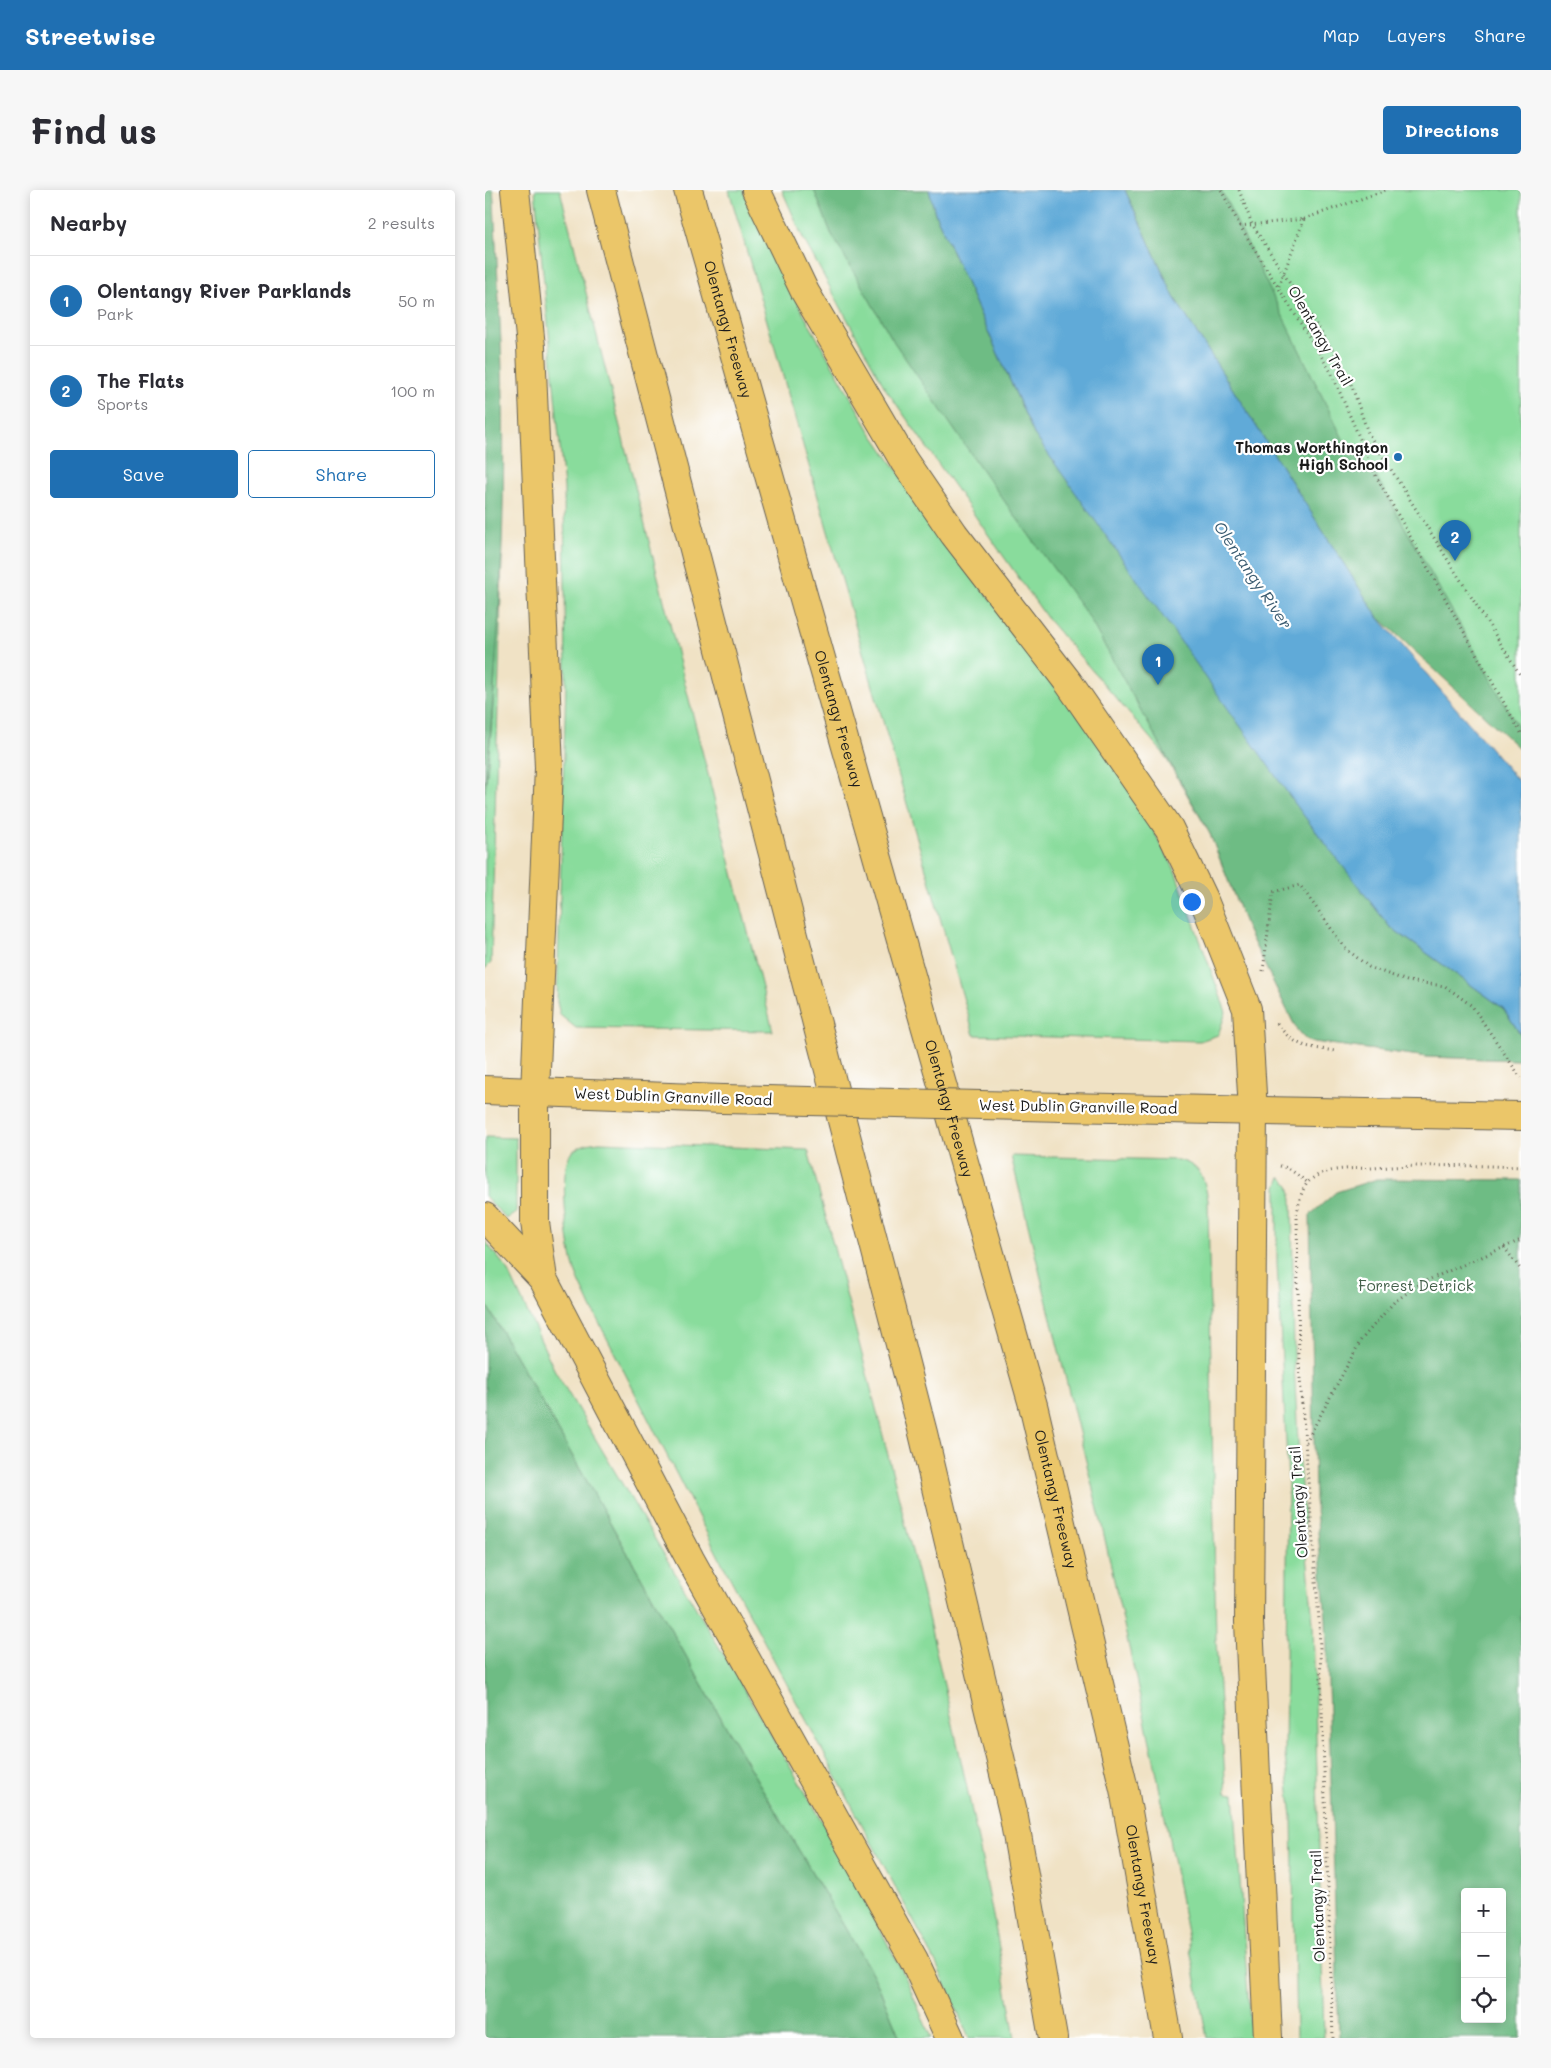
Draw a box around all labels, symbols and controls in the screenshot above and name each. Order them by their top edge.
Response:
text: Streetwise [25,20,155,51]
text: Map [1323,23,1359,47]
text: Layers [1387,23,1446,47]
text: Share [1474,23,1526,47]
button: Directions [1383,106,1521,154]
text: Find us [30,107,157,153]
text: Nearby [50,209,127,236]
text: 2 results [368,212,435,233]
street label: Olentangy Freeway [700,258,758,401]
text: Olentangy River Parklands [97,278,351,303]
street label: Olentangy Trail [1284,282,1358,389]
text: 1 [62,290,70,311]
text: 50 m [398,290,435,311]
text: Park [97,303,133,324]
text: The Flats [97,368,184,393]
text: 2 [62,380,70,401]
text: 100 m [390,380,435,401]
text: Sports [97,393,148,414]
place label: Thomas Worthington High School [1235,437,1388,474]
button: Save [50,450,238,498]
button: Share [248,450,435,498]
marker: Thomas Worthington High School [1392,451,1404,463]
water label: Olentangy River [1210,517,1297,633]
pin: 2 [1439,520,1471,561]
pin: 1 [1142,644,1174,685]
street label: Olentangy Freeway [810,648,868,790]
your location [1179,889,1205,915]
street label: Olentangy Freeway [921,1037,979,1180]
street label: West Dublin Granville Road [574,1083,773,1109]
street label: West Dublin Granville Road [979,1094,1177,1118]
park label: Forrest Detrick [1358,1275,1474,1295]
street label: Olentangy Freeway [1030,1428,1083,1571]
street label: Olentangy Trail [1284,1445,1312,1559]
street label: Olentangy Freeway [1121,1823,1166,1966]
street label: Olentangy Trail [1305,1850,1329,1963]
map controls [1461,1888,1506,2023]
button: + [1461,1888,1506,1933]
button: − [1461,1933,1506,1978]
button: locate [1461,1978,1506,2023]

